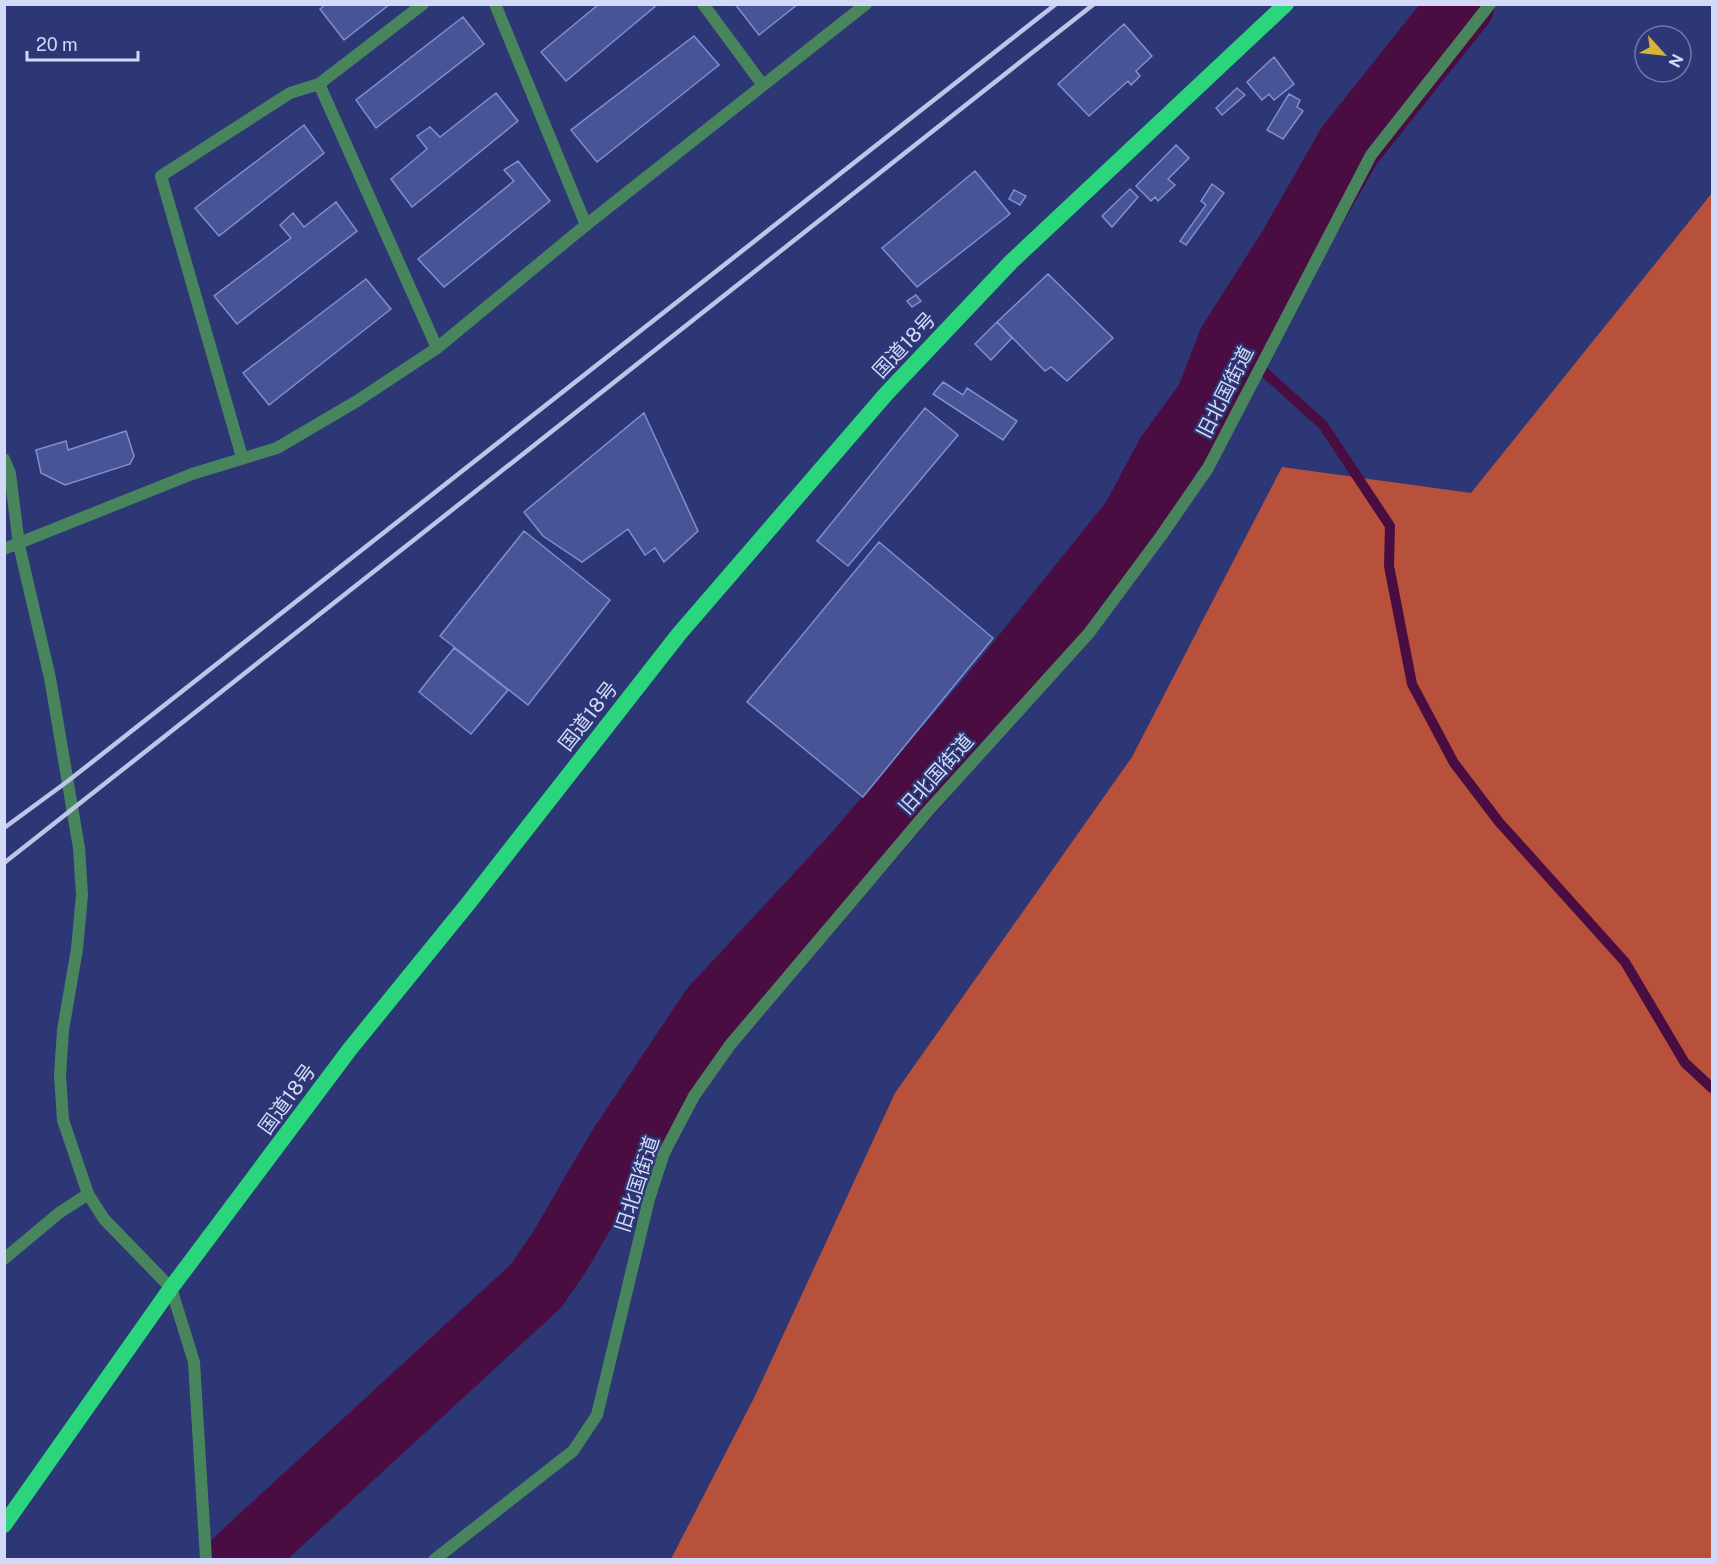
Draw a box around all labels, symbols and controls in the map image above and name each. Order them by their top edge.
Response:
scale bar [27,24,138,62]
north arrow [1633,24,1693,84]
text: 20 m [36,34,78,55]
text: N [1665,51,1687,70]
street label: 国道18号 [868,307,940,383]
street label: 旧北国街道 [1192,342,1258,442]
street label: 国道18号 [554,677,622,755]
street label: 旧北国街道 [894,729,978,819]
street label: 国道18号 [253,1059,321,1139]
street label: 旧北国街道 [610,1133,664,1235]

